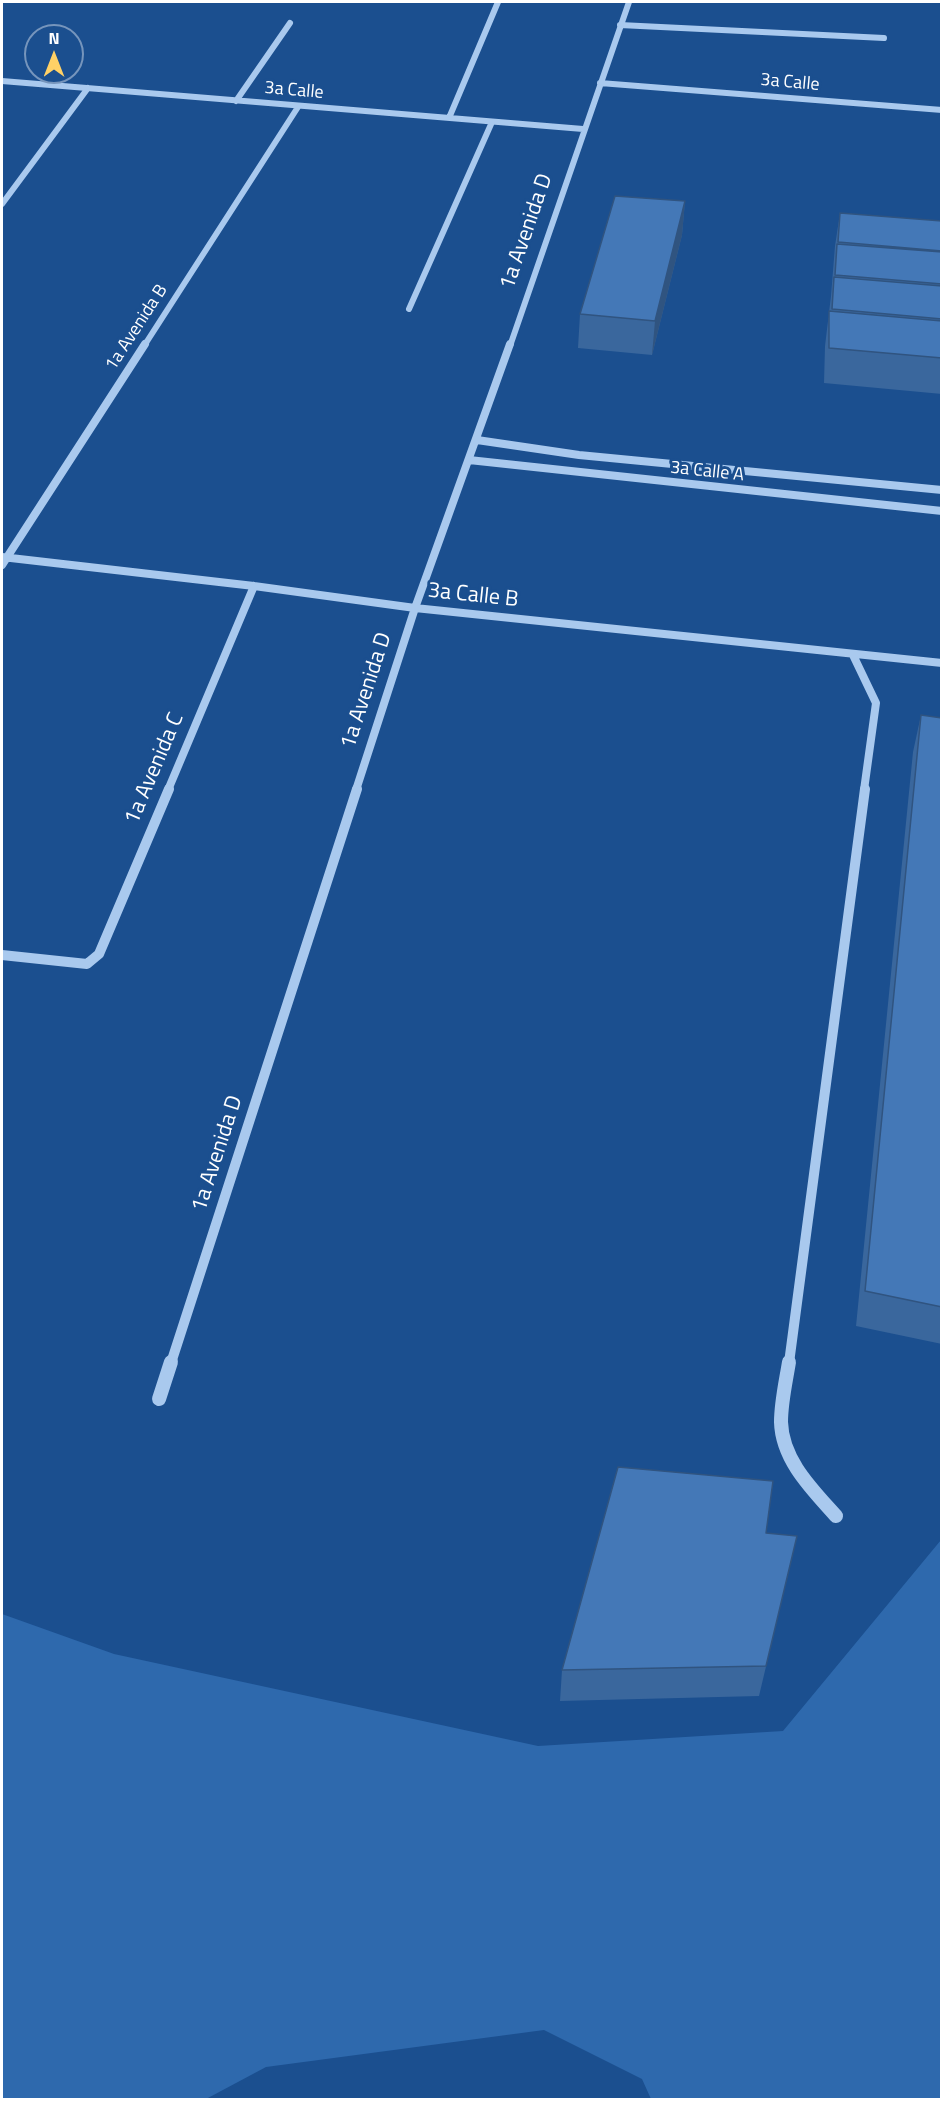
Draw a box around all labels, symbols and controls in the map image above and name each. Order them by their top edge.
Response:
north arrow [24,24,84,84]
text: N [48,26,60,50]
street label: 3a Calle [760,70,820,96]
street label: 3a Calle [264,78,324,104]
street label: 1a Avenida D [495,171,559,293]
street label: 1a Avenida B [101,281,173,375]
street label: 3a Calle A [669,457,745,487]
street label: 3a Calle B [426,578,520,614]
street label: 1a Avenida D [336,630,398,752]
street label: 1a Avenida C [120,709,190,829]
street label: 1a Avenida D [187,1093,249,1215]

